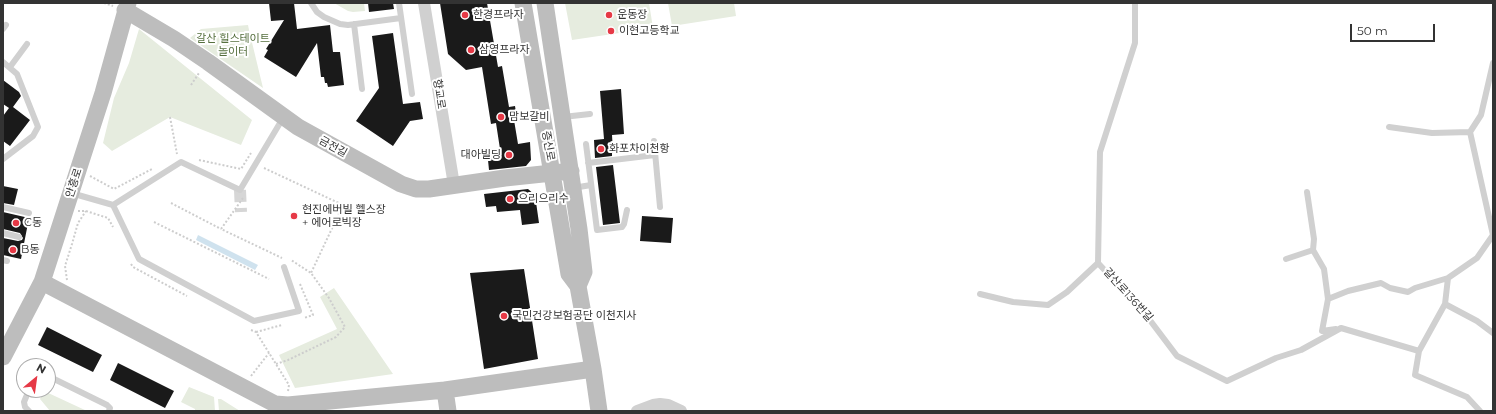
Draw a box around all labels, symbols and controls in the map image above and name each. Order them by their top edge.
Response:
place label: 한경프라자 [473,8,524,22]
place label: 운동장 [617,8,647,22]
marker: 한경프라자 [460,10,470,20]
marker: 운동장 [604,10,614,20]
scale bar [1352,16,1437,42]
text: 50 m [1357,23,1388,38]
place label: 이현고등학교 [619,24,680,38]
marker: 이현고등학교 [606,26,616,36]
park label: 갈산 힐스테이트 놀이터 [196,32,270,58]
place label: 삼영프라자 [479,43,530,57]
marker: 삼영프라자 [466,45,476,55]
street label: 향교로 [430,78,448,110]
place label: 맘보갈비 [509,110,549,124]
marker: 맘보갈비 [496,112,506,122]
street label: 증신로 [539,130,557,162]
street label: 금전길 [317,134,349,160]
place label: 화포차이천항 [609,142,670,156]
marker: 화포차이천항 [596,144,606,154]
place label: 대아빌딩 [461,148,501,162]
marker: 대아빌딩 [504,150,514,160]
street label: 안흥로 [63,167,85,199]
place label: 으리으리수 [518,192,569,206]
marker: 으리으리수 [505,194,515,204]
place label: 현진에버빌 헬스장 + 에어로빅장 [302,203,386,229]
marker: 현진에버빌 헬스장 + 에어로빅장 [289,211,299,221]
place label: C동 [24,216,42,230]
marker: C동 [11,218,21,228]
place label: B동 [21,243,39,257]
marker: B동 [8,245,18,255]
street label: 갈산로136번길 [1101,266,1155,324]
place label: 국민건강보험공단 이천지사 [512,309,636,323]
marker: 국민건강보험공단 이천지사 [499,311,509,321]
north arrow [16,358,56,398]
text: N [34,360,49,377]

